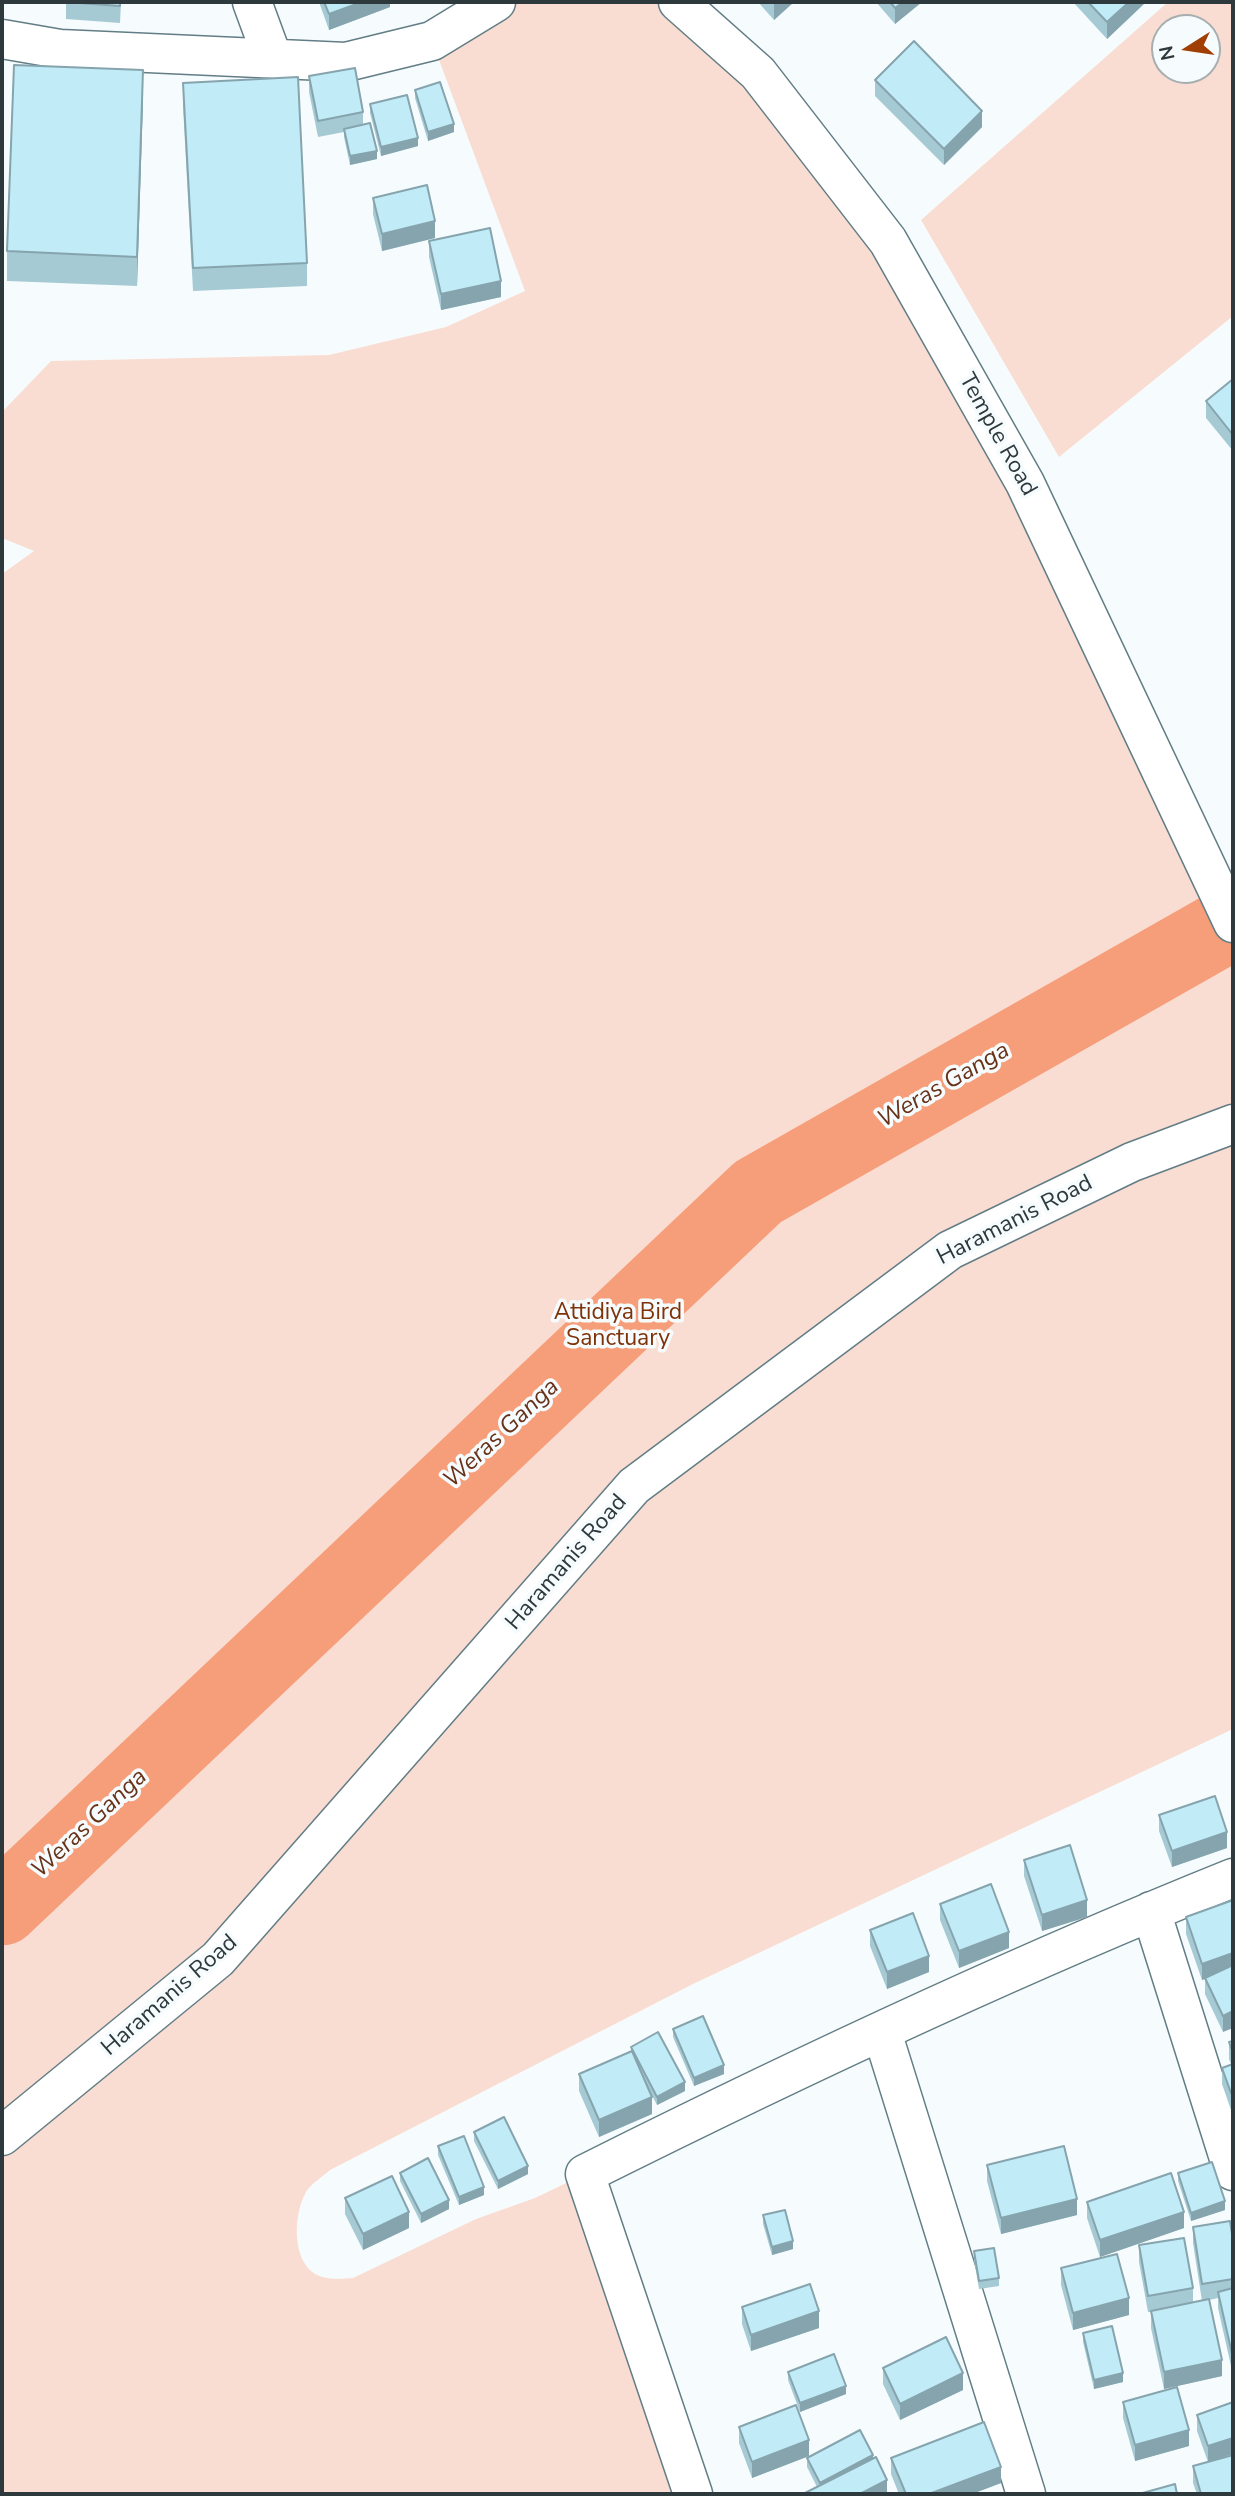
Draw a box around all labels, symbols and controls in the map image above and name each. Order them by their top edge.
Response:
north arrow [1151,14,1221,84]
text: N [1153,43,1182,63]
street label: Temple Road [952,369,1042,501]
water label: Weras Ganga [873,1037,1015,1135]
street label: Haramanis Road [933,1170,1097,1272]
park label: Attidiya Bird Sanctuary [554,1299,682,1353]
water label: Weras Ganga [438,1373,566,1495]
street label: Haramanis Road [501,1490,633,1636]
water label: Weras Ganga [26,1763,154,1885]
street label: Haramanis Road [97,1930,243,2062]

